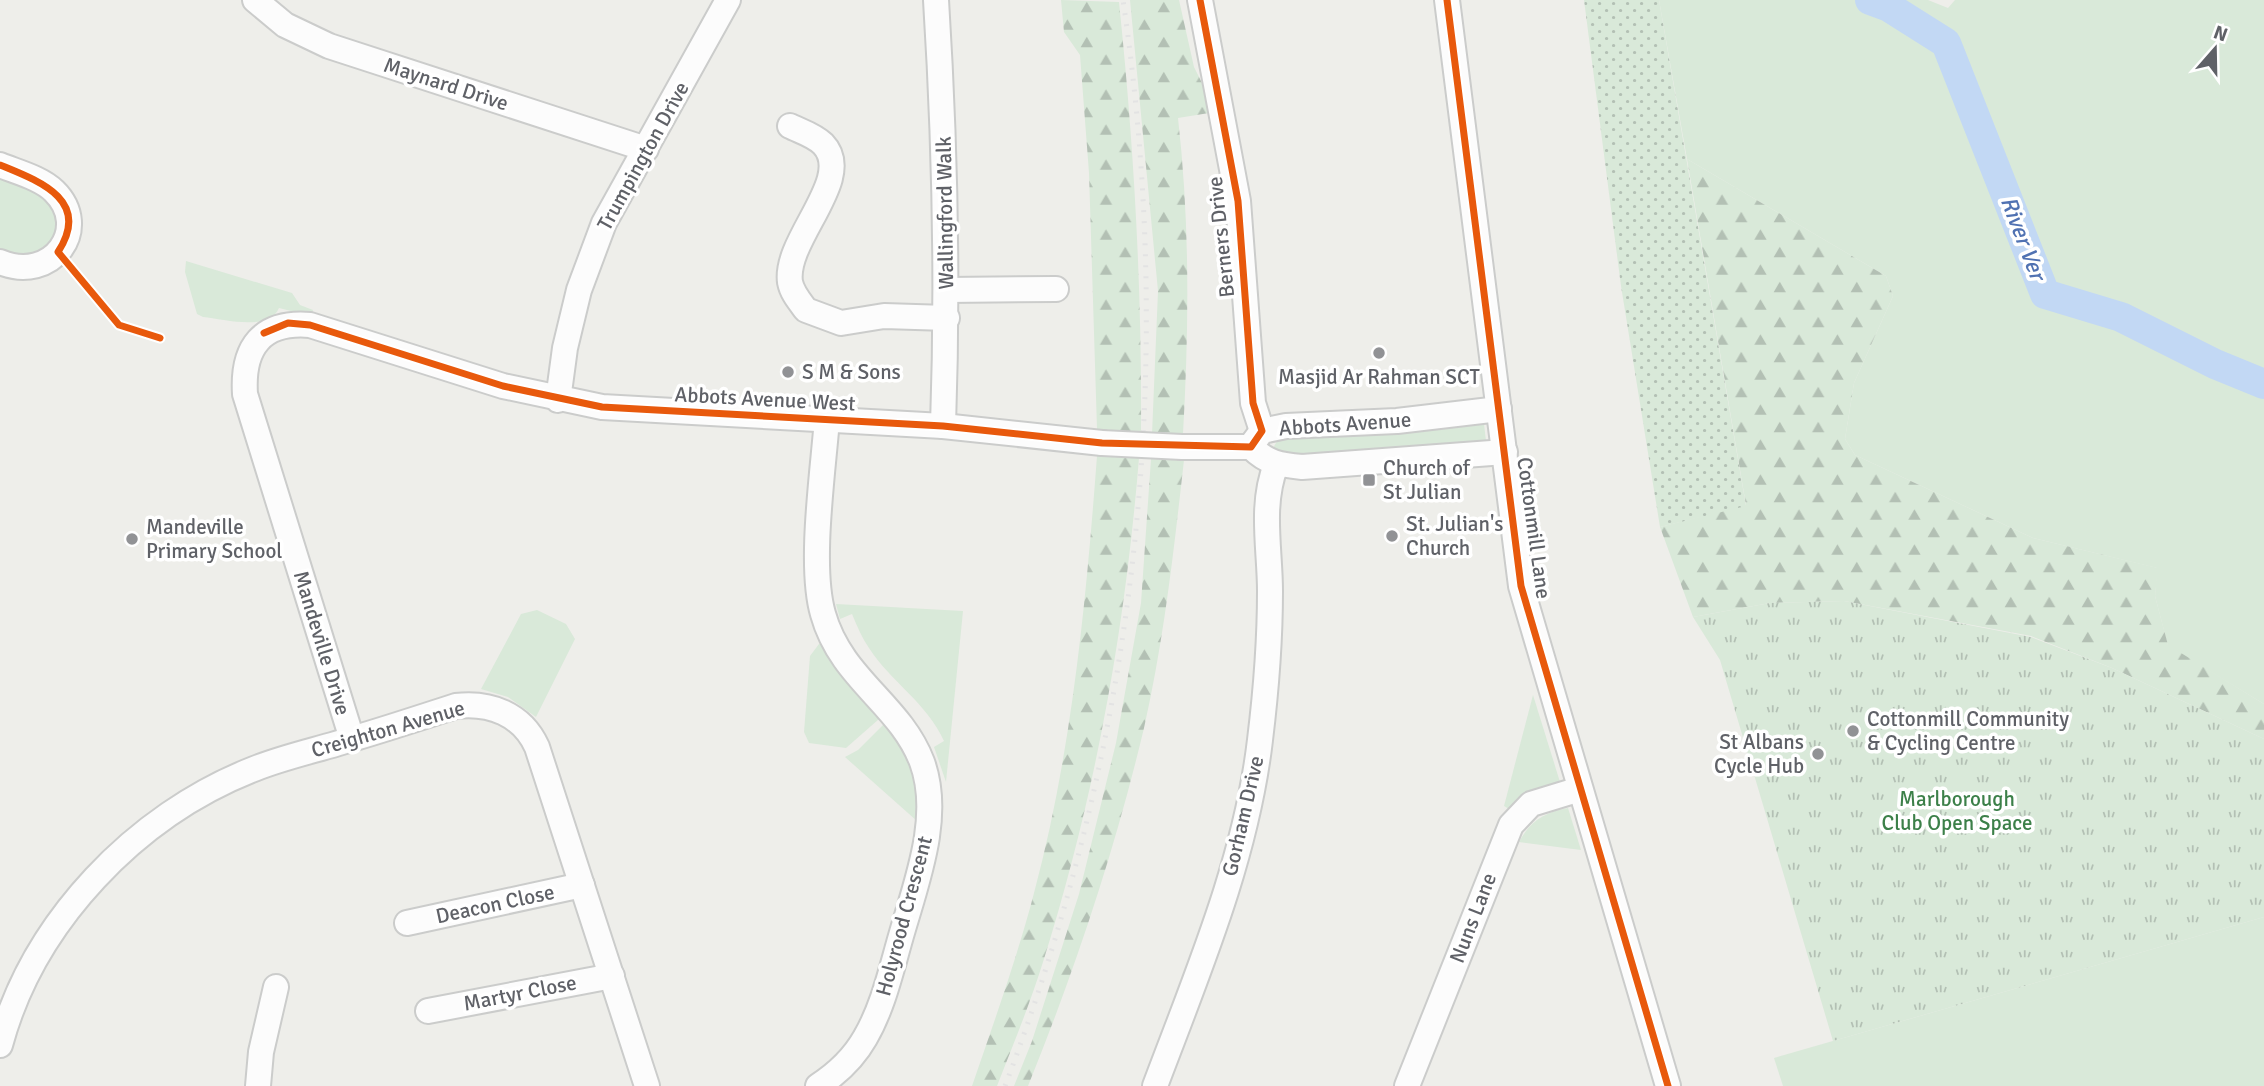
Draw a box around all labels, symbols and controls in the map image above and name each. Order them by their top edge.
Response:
north arrow [2180,14,2250,84]
text: N [2210,20,2231,48]
street label: Maynard Drive [380,52,512,116]
street label: Trumpington Drive [591,77,695,235]
street label: Wallingford Walk [931,136,959,290]
street label: Berners Drive [1202,175,1240,299]
water label: River Ver [1994,192,2053,287]
marker: Masjid Ar Rahman SCT [1371,345,1387,361]
place label: S M & Sons [802,359,901,385]
marker: S M & Sons [780,364,796,380]
place label: Masjid Ar Rahman SCT [1278,364,1481,390]
street label: Abbots Avenue West [674,381,856,417]
street label: Abbots Avenue [1278,406,1412,442]
place label: Church of St Julian [1383,455,1471,505]
street label: Cottonmill Lane [1511,456,1557,600]
marker: Church of St Julian [1361,472,1377,488]
place label: St. Julian's Church [1406,511,1503,561]
place label: Mandeville Primary School [146,514,282,564]
marker: St. Julian's Church [1384,528,1400,544]
marker: Mandeville Primary School [124,531,140,547]
street label: Mandeville Drive [288,568,356,718]
street label: Creighton Avenue [308,695,468,763]
place label: Cottonmill Community & Cycling Centre [1867,706,2069,756]
marker: Cottonmill Community & Cycling Centre [1845,723,1861,739]
place label: St Albans Cycle Hub [1714,729,1804,779]
marker: St Albans Cycle Hub [1810,746,1826,762]
street label: Gorham Drive [1217,753,1269,879]
park label: Marlborough Club Open Space [1882,786,2032,836]
street label: Holyrood Crescent [870,833,938,999]
street label: Nuns Lane [1444,869,1502,967]
street label: Deacon Close [433,879,557,929]
street label: Martyr Close [461,969,579,1017]

